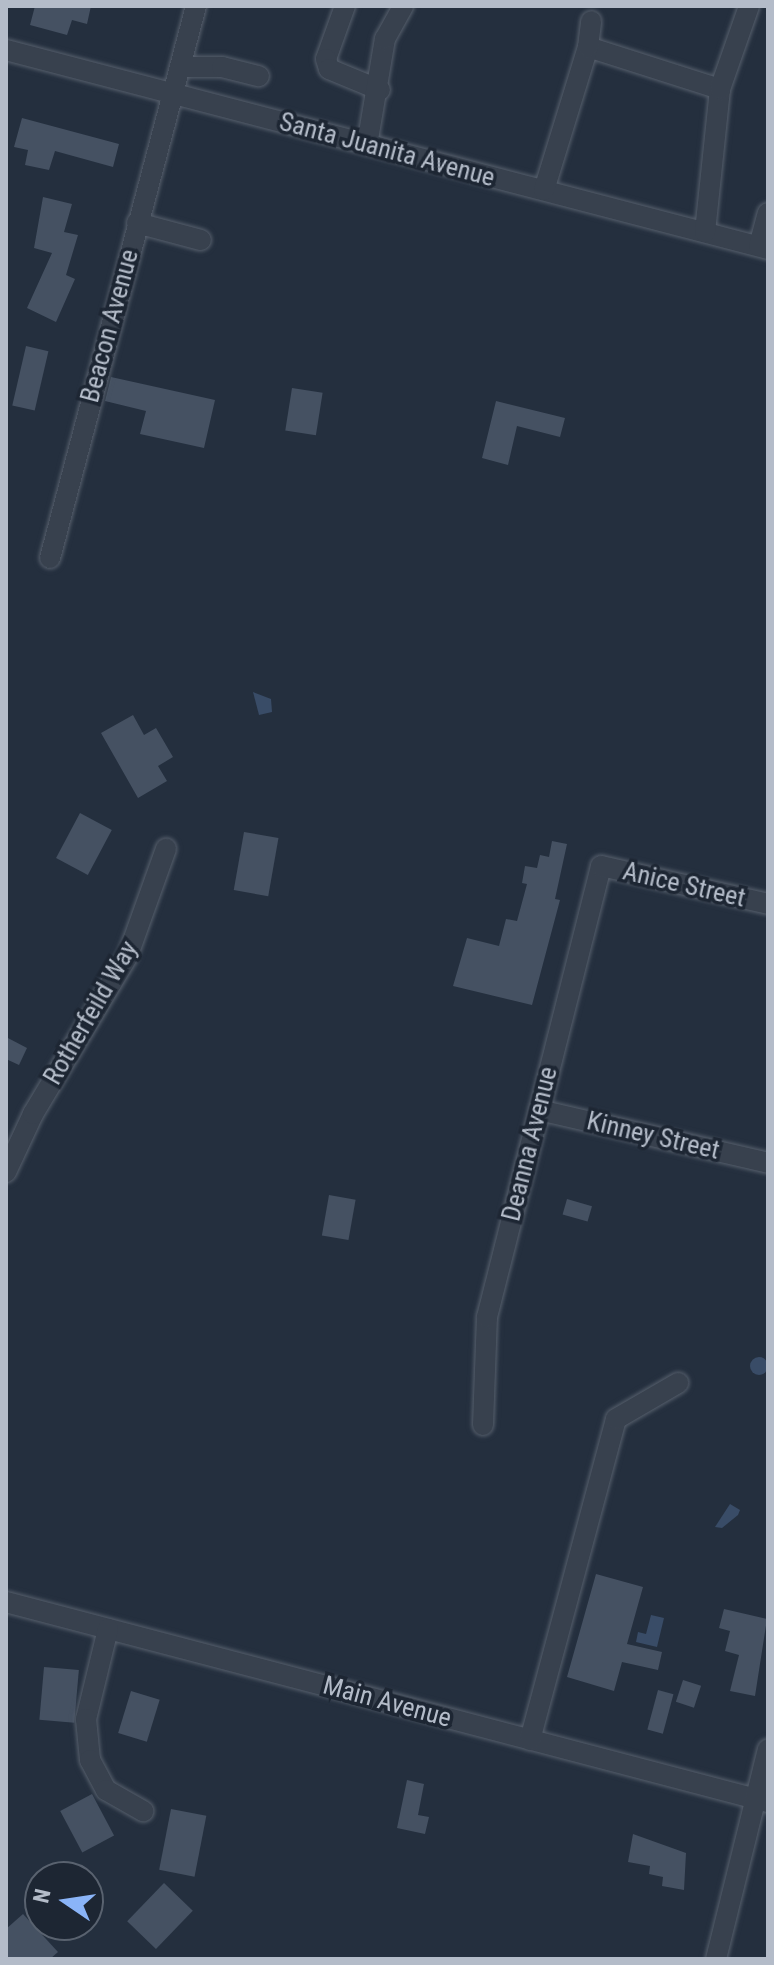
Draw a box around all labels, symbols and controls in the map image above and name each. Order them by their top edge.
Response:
street label: Santa Juanita Avenue [276,106,498,194]
street label: Beacon Avenue [75,246,145,406]
street label: Anice Street [620,856,748,914]
street label: Rotherfeild Way [37,936,145,1090]
street label: Deanna Avenue [496,1064,564,1224]
street label: Kinney Street [584,1106,722,1166]
street label: Main Avenue [319,1670,455,1734]
north arrow [24,1861,104,1941]
text: N [28,1887,56,1905]

